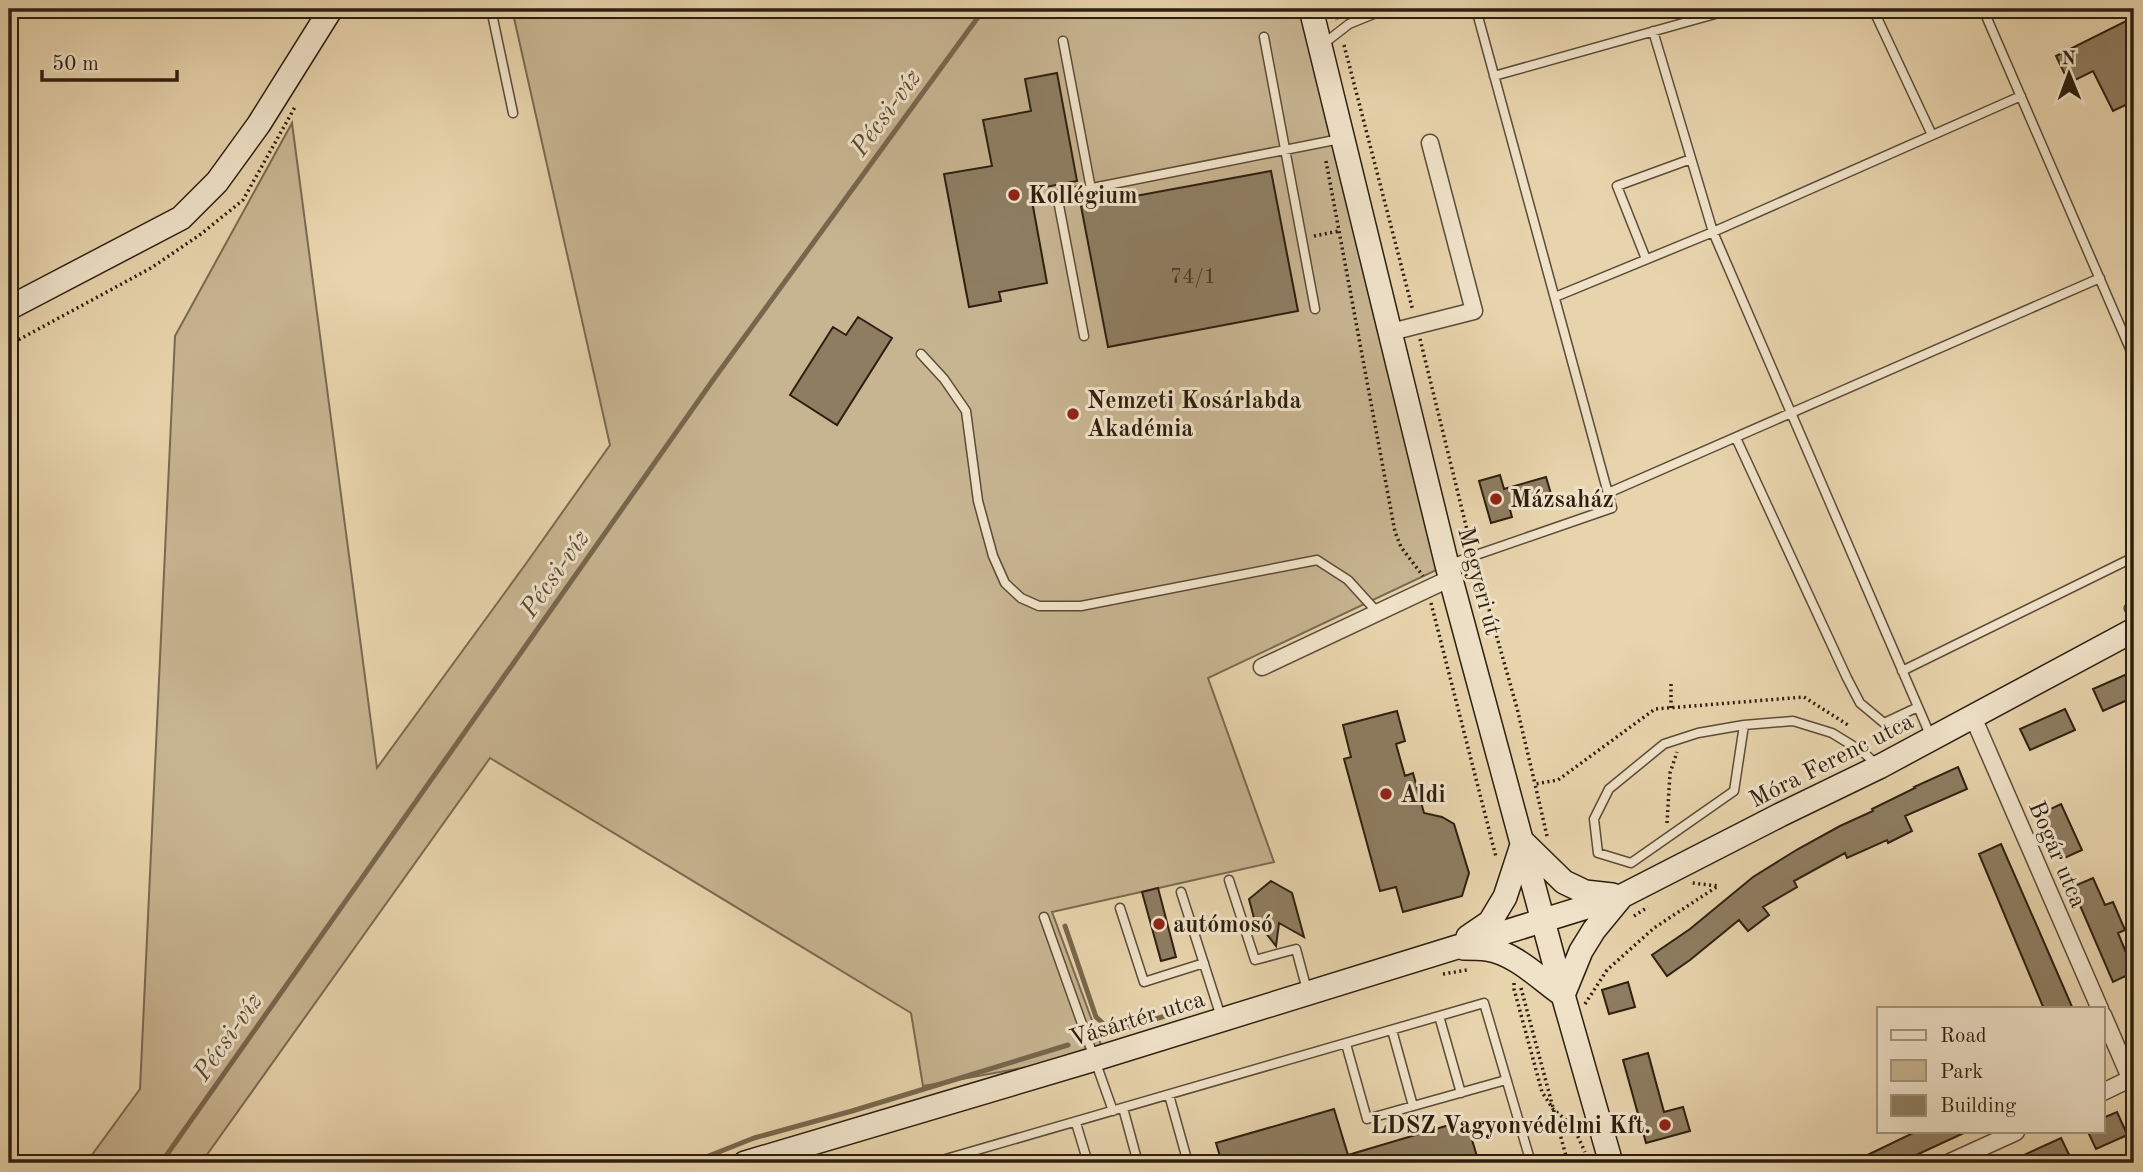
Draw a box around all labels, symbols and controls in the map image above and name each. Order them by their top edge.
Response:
scale bar [42,38,177,82]
north arrow [2035,38,2104,108]
text: N [2061,50,2077,69]
text: 50 m [52,54,99,75]
water label: Pécsi-víz [846,65,927,162]
place label: Kollégium [1028,185,1138,209]
marker: Kollégium [1006,187,1022,203]
house number: 74/1 [1170,267,1216,288]
place label: Nemzeti Kosárlabda Akadémia [1087,390,1302,442]
marker: Nemzeti Kosárlabda Akadémia [1065,406,1081,422]
place label: Mázsaház [1510,489,1614,513]
marker: Mázsaház [1488,491,1504,507]
street label: Megyeri út [1452,525,1504,638]
water label: Pécsi-víz [516,526,595,624]
street label: Móra Ferenc utca [1746,710,1918,813]
place label: Aldi [1400,784,1446,808]
marker: Aldi [1378,786,1394,802]
street label: Bogár utca [2023,798,2089,912]
place label: autómosó [1173,914,1273,938]
marker: autómosó [1151,916,1167,932]
street label: Vásártér utca [1067,988,1208,1052]
water label: Pécsi-víz [189,989,268,1087]
legend [1877,1007,2104,1134]
text: Road [1940,1026,1987,1047]
text: Park [1940,1062,1983,1083]
text: Building [1940,1096,2017,1117]
place label: LDSZ Vagyonvédelmi Kft. [1371,1115,1651,1139]
marker: LDSZ Vagyonvédelmi Kft. [1657,1117,1673,1133]

